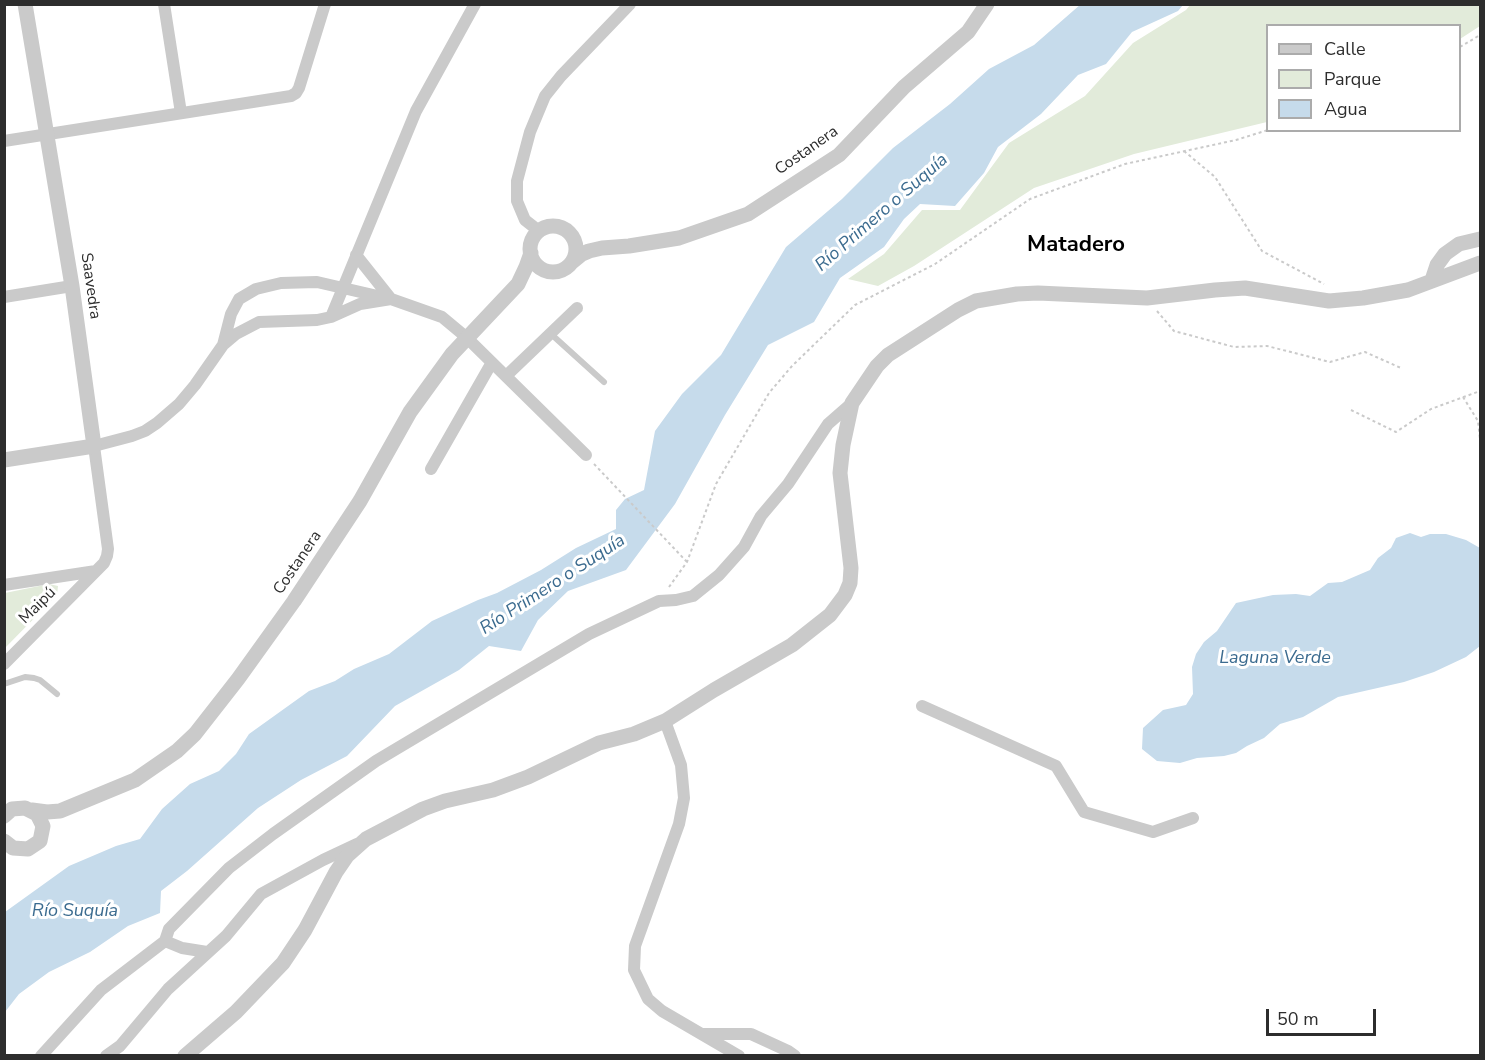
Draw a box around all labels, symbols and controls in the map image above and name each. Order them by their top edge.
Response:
legend [1266,24,1461,132]
text: Calle [1324,37,1366,61]
text: Parque [1324,67,1381,91]
text: Agua [1324,97,1367,121]
street label: Costanera [772,122,842,180]
water label: Río Primero o Suquía [811,149,953,277]
district label: Matadero [1027,233,1125,259]
street label: Saavedra [76,252,104,320]
street label: Costanera [270,528,326,598]
water label: Río Primero o Suquía [476,530,630,640]
street label: Maipú [16,584,60,628]
water label: Laguna Verde [1219,648,1331,670]
water label: Río Suquía [32,901,118,923]
scale bar [1269,997,1378,1035]
text: 50 m [1277,1007,1319,1031]

